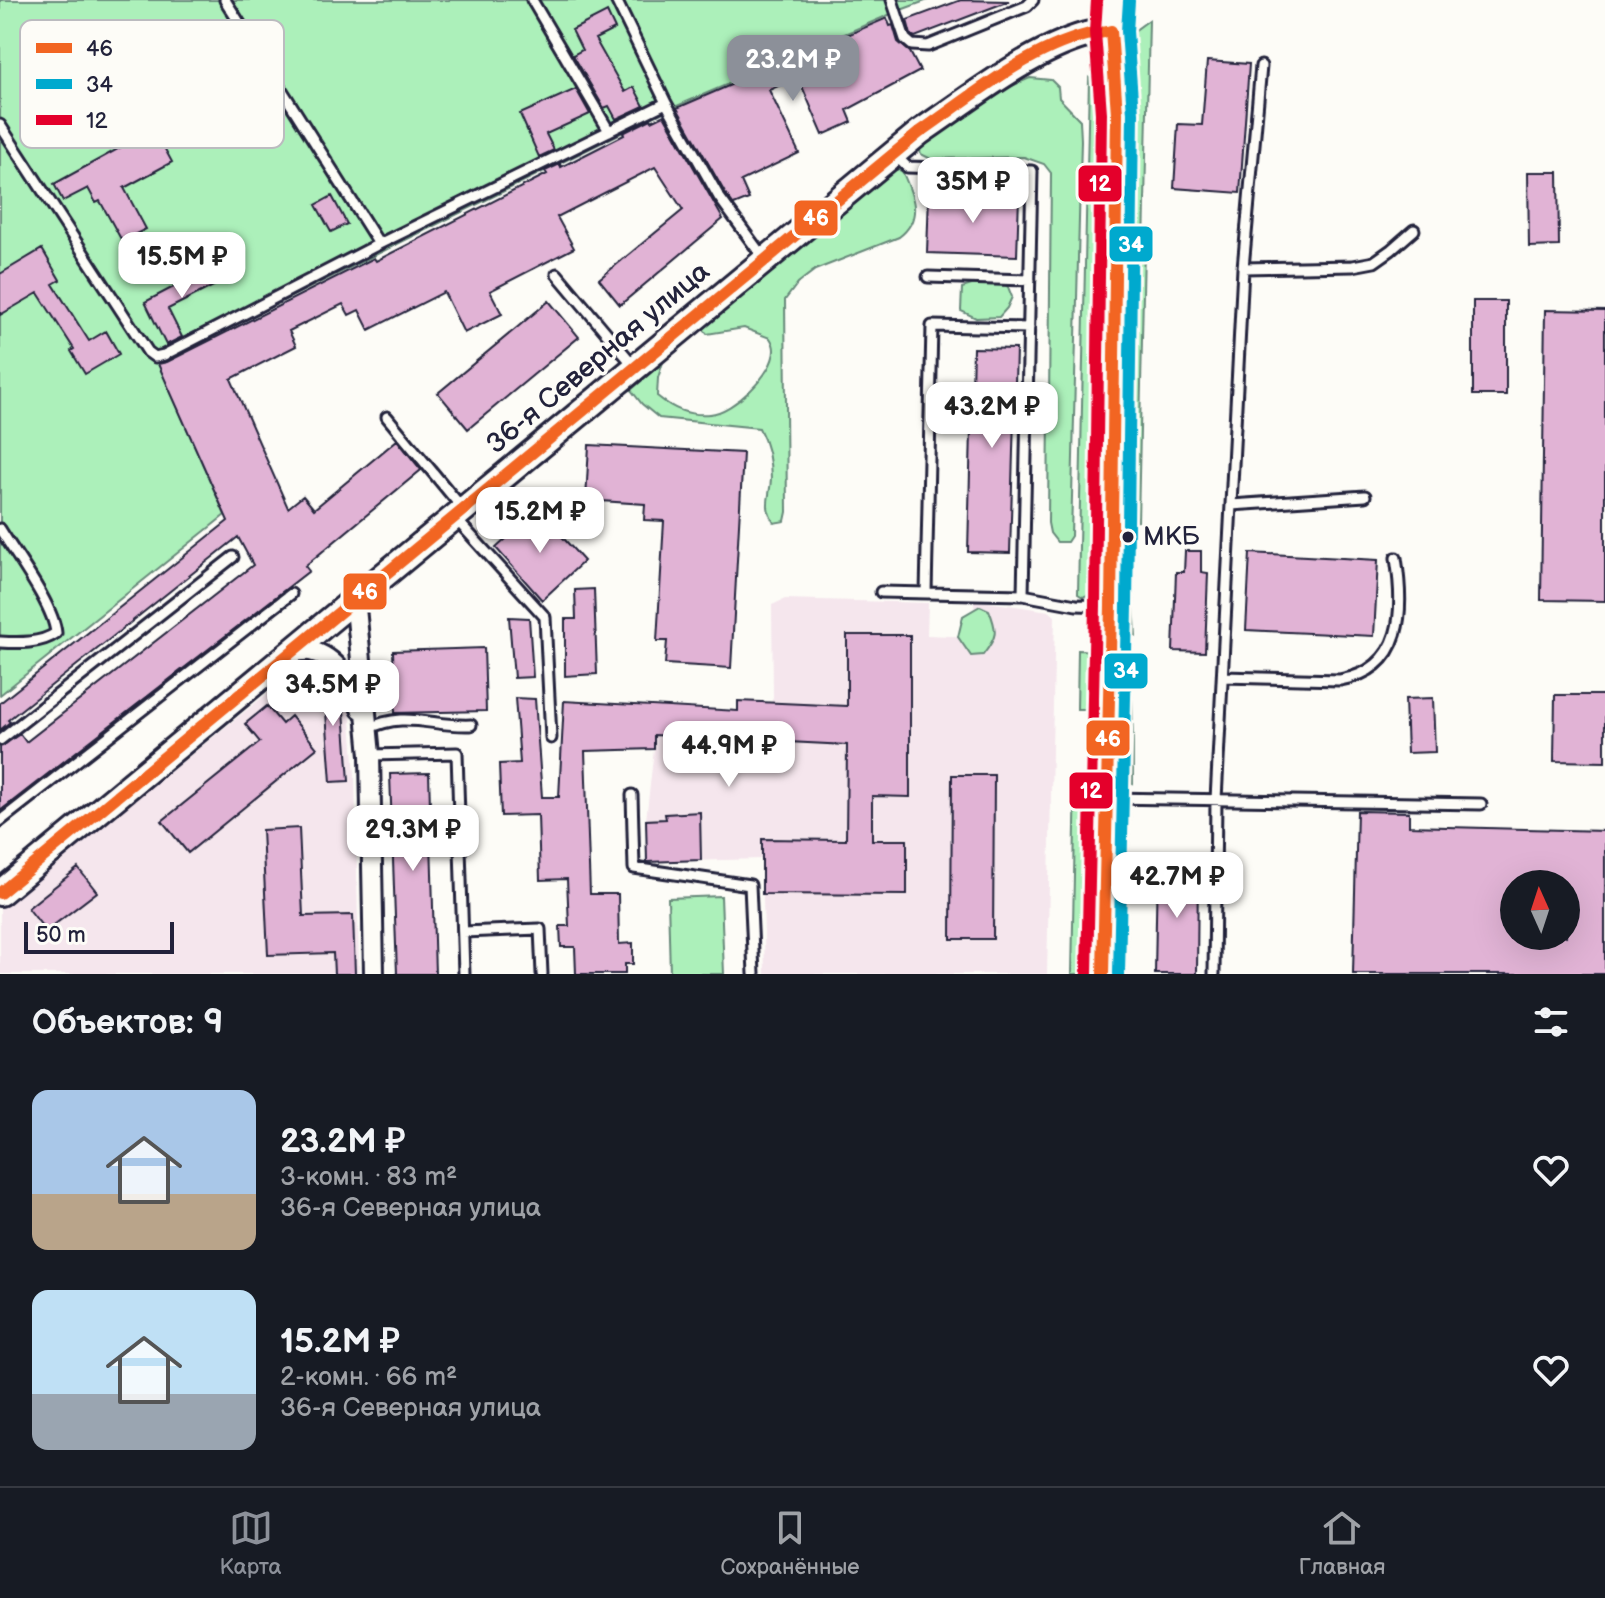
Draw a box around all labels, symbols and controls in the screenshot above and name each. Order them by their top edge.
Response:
legend [20,20,284,148]
pin: 23.2M ₽ [719,35,867,103]
text: 46 [86,36,113,63]
text: 23.2M ₽ [745,45,841,76]
text: 34 [86,72,114,99]
text: 12 [86,108,108,135]
pin: 35M ₽ [917,157,1029,225]
line badge: 12 [1077,164,1123,203]
text: 35M ₽ [936,167,1010,198]
text: 12 [1089,171,1111,198]
line badge: 46 [793,199,839,237]
text: 46 [803,205,829,232]
line badge: 34 [1108,225,1154,263]
pin: 15.5M ₽ [108,232,256,300]
text: 34 [1118,232,1144,259]
text: 15.5M ₽ [136,242,228,273]
street label: 36-я Северная улица [480,255,717,461]
pin: 43.2M ₽ [918,382,1066,450]
text: 43.2M ₽ [944,392,1040,423]
pin: 15.2M ₽ [466,487,614,555]
text: 15.2M ₽ [494,497,586,528]
place label: МКБ [1143,522,1200,553]
marker: МКБ [1120,529,1136,545]
line badge: 46 [342,572,388,611]
text: 46 [352,579,378,606]
line badge: 34 [1103,652,1149,690]
text: 34 [1113,658,1139,685]
pin: 34.5M ₽ [259,660,407,728]
text: 34.5M ₽ [285,670,381,701]
line badge: 46 [1085,719,1131,757]
pin: 44.9M ₽ [655,721,803,789]
text: 46 [1095,726,1121,753]
text: 44.9M ₽ [681,731,777,762]
line badge: 12 [1068,771,1114,810]
text: 12 [1080,778,1102,805]
pin: 29.3M ₽ [339,805,487,873]
text: 29.3M ₽ [365,815,461,846]
pin: 42.7M ₽ [1103,852,1251,920]
text: 42.7M ₽ [1129,862,1225,893]
north arrow [1500,870,1580,950]
map controls [1500,870,1580,950]
scale bar [24,918,174,954]
text: 50 m [36,922,86,949]
icon: filters [1529,1000,1573,1044]
text: Объектов: 9 [32,1002,223,1043]
text: 23.2M ₽ [280,1121,406,1162]
icon: home [96,1122,192,1218]
icon: heart [1529,1148,1573,1192]
text: 3-комн. · 83 m² [280,1162,457,1193]
text: 36-я Северная улица [280,1193,541,1224]
text: 15.2M ₽ [280,1321,400,1362]
icon: home [96,1322,192,1418]
icon: heart [1529,1348,1573,1392]
text: 2-комн. · 66 m² [280,1362,457,1393]
text: 36-я Северная улица [280,1393,541,1424]
tab: Карта [220,1506,281,1581]
tab: Сохранённые [721,1506,860,1581]
tab: Главная [1299,1506,1385,1581]

